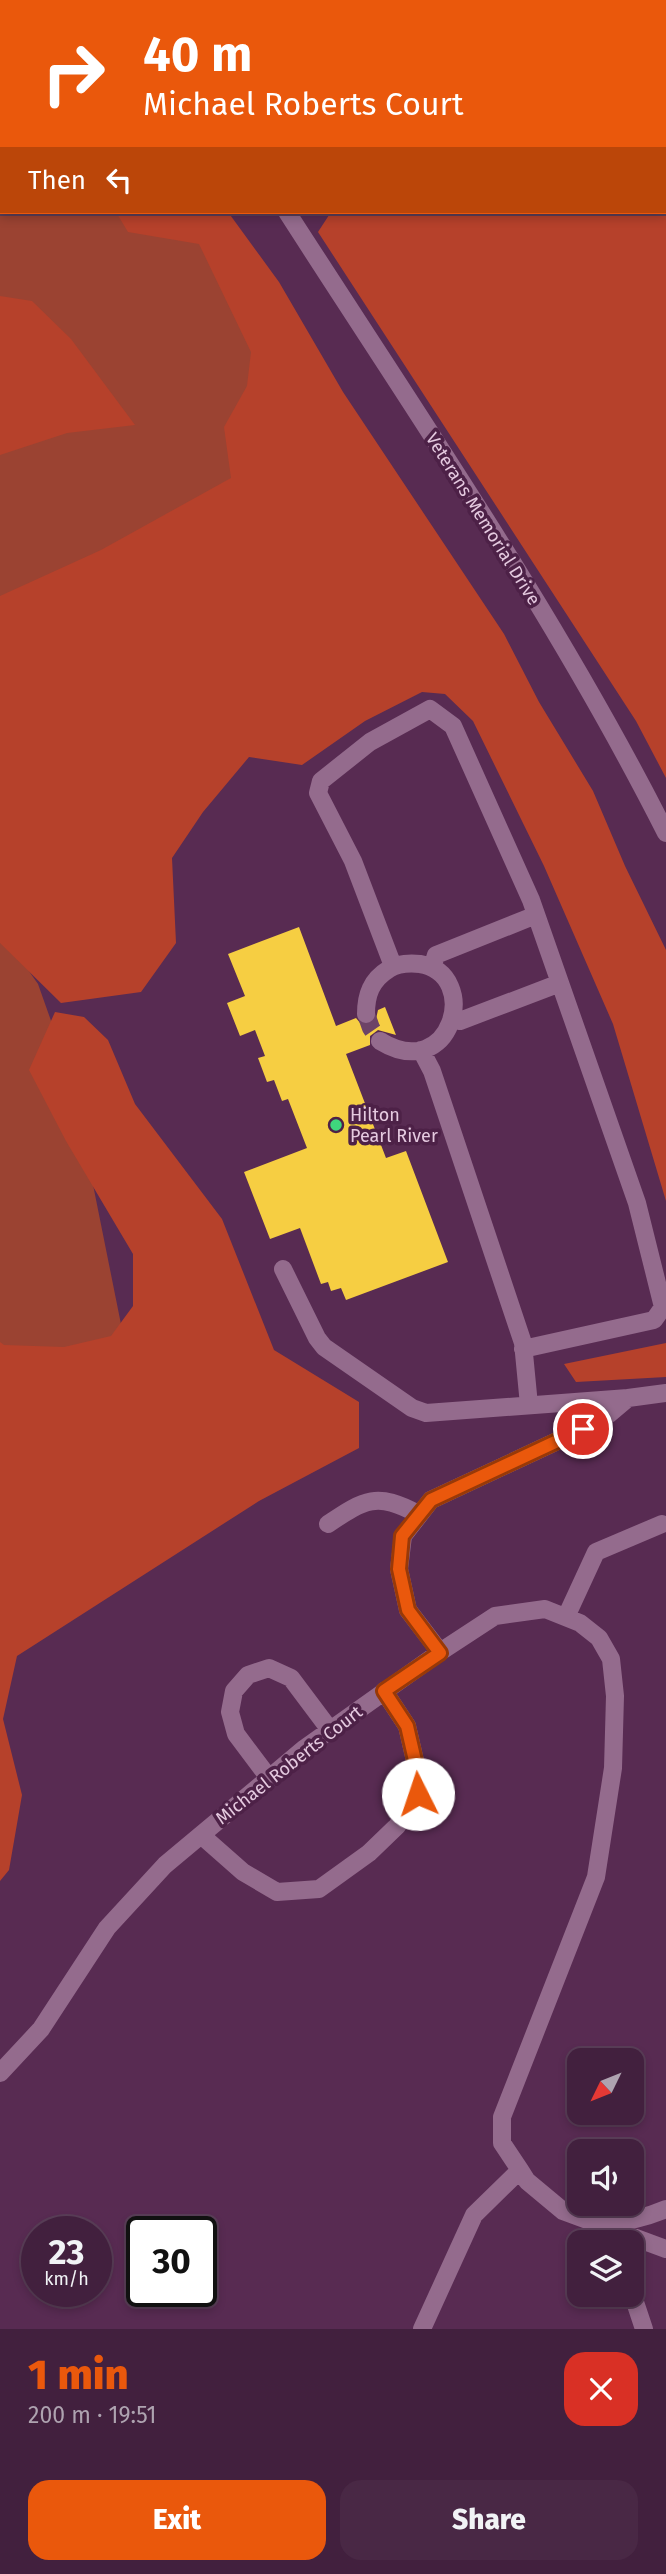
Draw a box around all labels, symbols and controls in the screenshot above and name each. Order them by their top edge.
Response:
text: 40 m [143,25,252,84]
icon: right [28,28,119,119]
text: Michael Roberts Court [143,85,464,123]
icon: left [100,161,138,199]
text: Then [28,165,86,196]
street label: Veterans Memorial Drive [421,429,545,609]
place label: Hilton Pearl River [350,1104,438,1147]
marker: Hilton Pearl River [328,1117,344,1133]
pin [553,1399,613,1459]
icon: arrive [564,1410,602,1448]
street label: Michael Roberts Court [211,1701,367,1829]
position arrow [381,1757,455,1831]
north arrow [567,2048,644,2124]
map controls [567,2048,644,2307]
button: sound [567,2139,644,2216]
speed limit sign: 30 [126,2216,217,2307]
button: layers [567,2230,644,2307]
text: 23 [48,2231,85,2273]
text: km/h [44,2268,89,2290]
text: 1 min [28,2350,129,2400]
button: close [564,2352,638,2426]
text: 200 m · 19:51 [28,2401,157,2429]
button: Exit [28,2480,326,2560]
button: Share [340,2480,638,2560]

